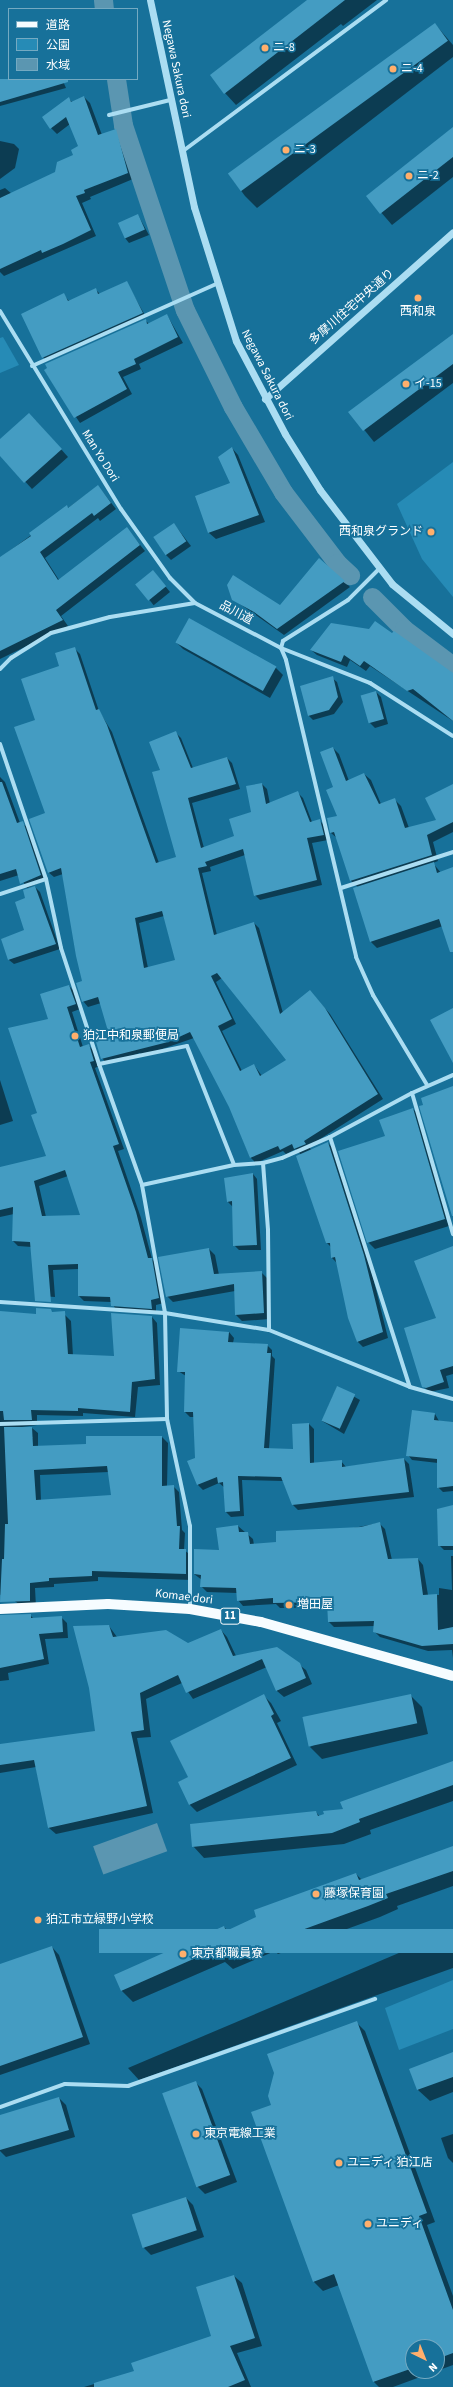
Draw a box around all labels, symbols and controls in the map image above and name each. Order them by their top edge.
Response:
legend [8,8,138,80]
text: 道路 [46,17,70,34]
street label: Negawa Sakura dori [159,19,193,119]
text: 公園 [46,37,70,54]
place label: ニ-8 [273,41,295,55]
marker: ニ-8 [260,43,270,53]
text: 水域 [46,57,70,74]
place label: ニ-4 [401,62,423,76]
marker: ニ-4 [388,64,398,74]
place label: ニ-3 [294,143,316,157]
marker: ニ-3 [281,145,291,155]
place label: ニ-2 [417,169,439,183]
marker: ニ-2 [404,171,414,181]
street label: 多摩川住宅中央通り [307,266,397,348]
marker: 西和泉 [413,293,423,303]
place label: 西和泉 [400,305,436,319]
street label: Negawa Sakura dori [238,327,296,423]
place label: イ-15 [414,377,442,391]
marker: イ-15 [401,379,411,389]
street label: Man Yo Dori [78,427,122,485]
place label: 西和泉グランド [339,525,423,539]
marker: 西和泉グランド [426,527,436,537]
street label: 品川道 [217,598,255,628]
place label: 狛江中和泉郵便局 [83,1029,179,1043]
marker: 狛江中和泉郵便局 [70,1031,80,1041]
street label: Komae dori [154,1586,214,1608]
place label: 増田屋 [297,1598,333,1612]
marker: 増田屋 [284,1600,294,1610]
road number: 11 [220,1607,240,1625]
place label: 藤塚保育園 [324,1887,384,1901]
marker: 藤塚保育園 [311,1889,321,1899]
place label: 狛江市立緑野小学校 [46,1913,154,1927]
marker: 狛江市立緑野小学校 [33,1915,43,1925]
place label: 東京都職員寮 [191,1947,263,1961]
marker: 東京都職員寮 [178,1949,188,1959]
place label: 東京電線工業 [204,2127,276,2141]
marker: 東京電線工業 [191,2129,201,2139]
place label: ユニディ 狛江店 [347,2156,433,2170]
marker: ユニディ 狛江店 [334,2158,344,2168]
place label: ユニディ [376,2217,424,2231]
marker: ユニディ [363,2219,373,2229]
north arrow [405,2339,445,2379]
text: N [425,2359,441,2375]

